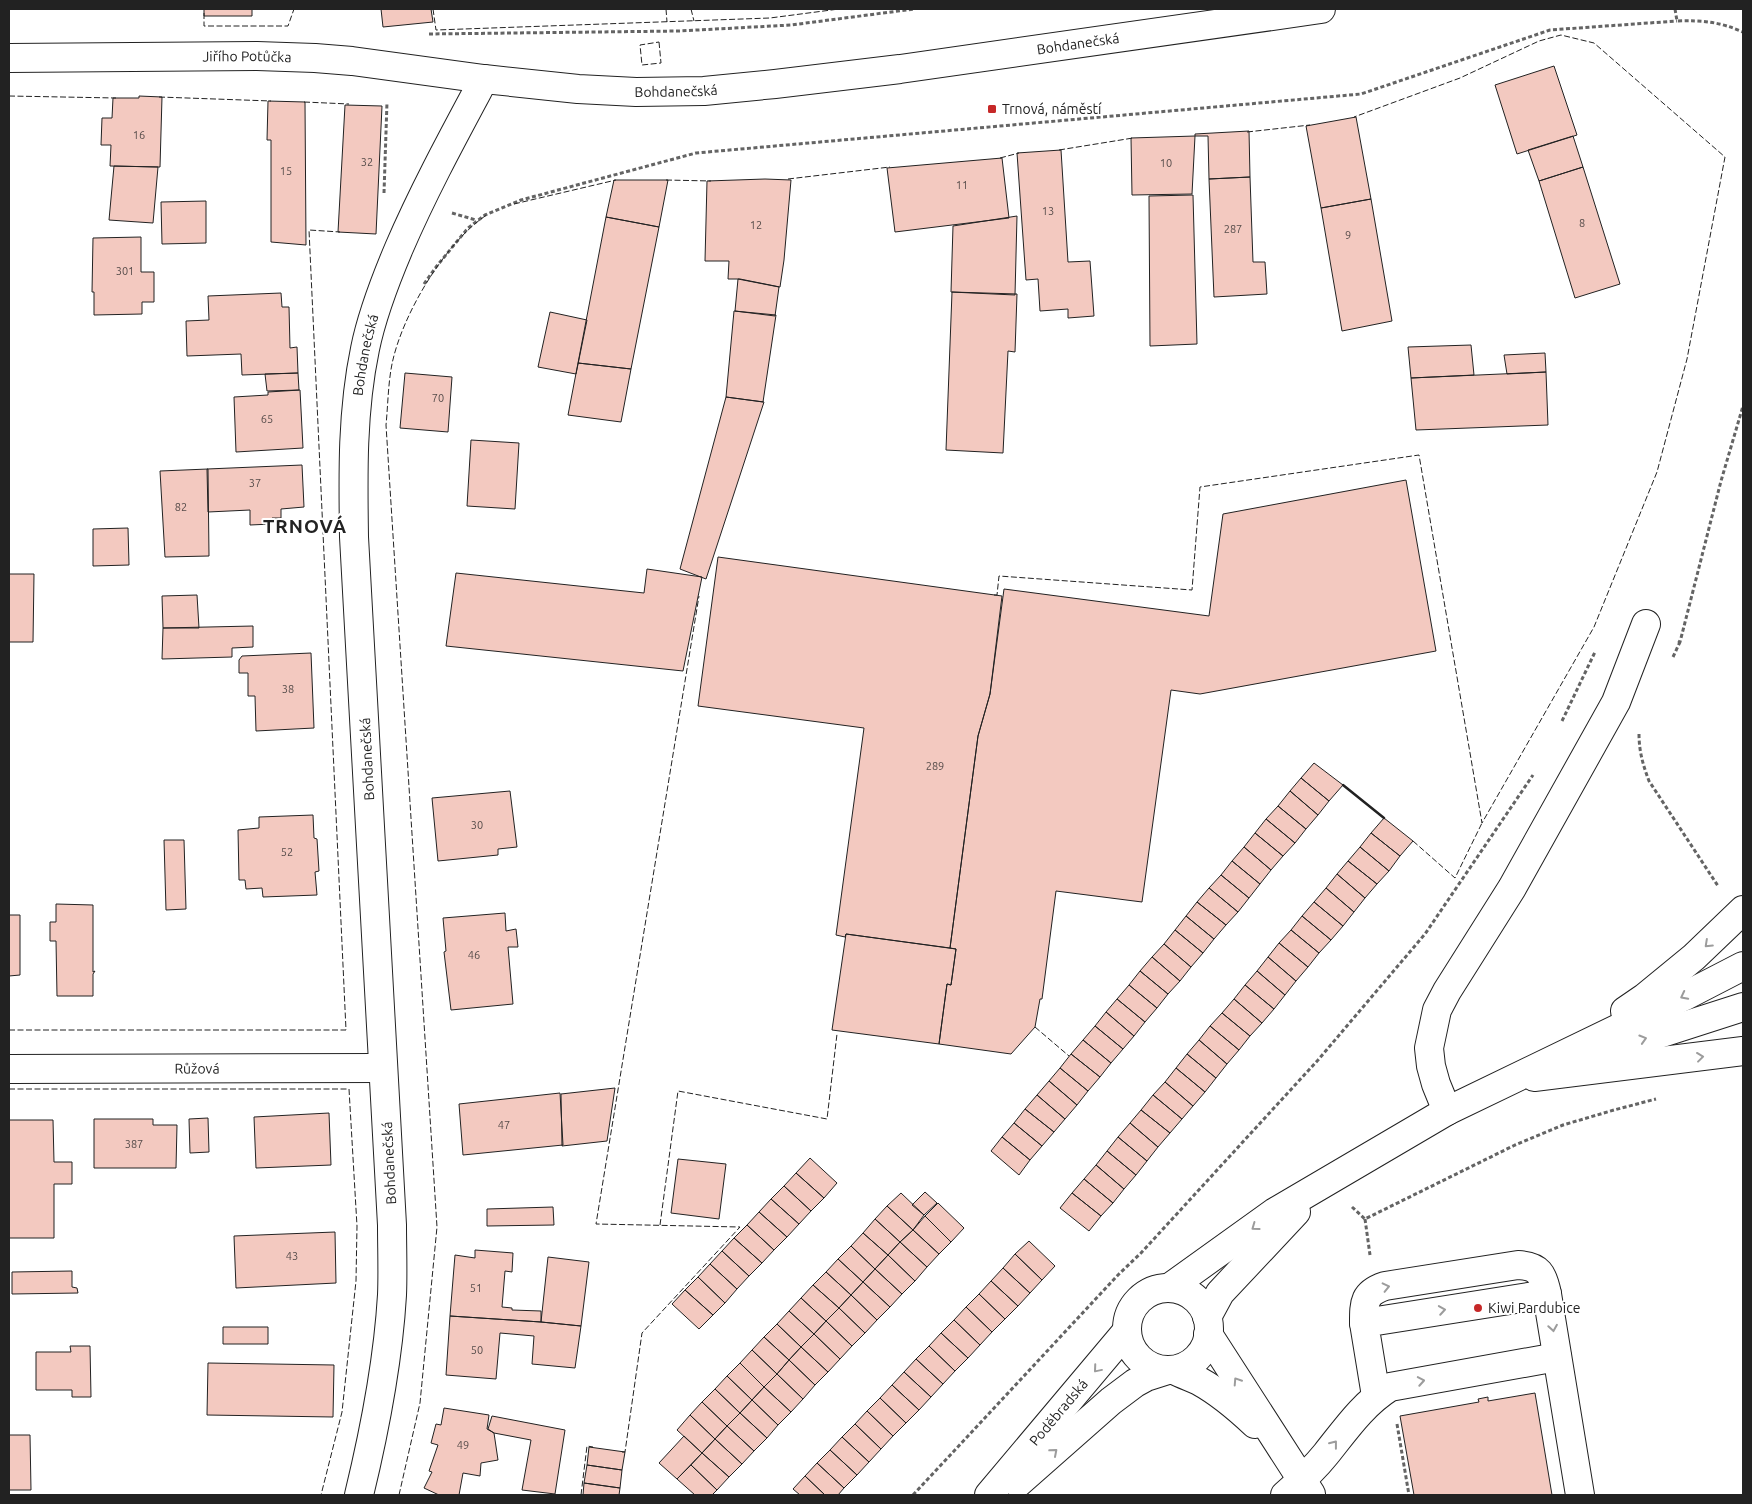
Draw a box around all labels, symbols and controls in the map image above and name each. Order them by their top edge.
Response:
street label: Bohdanečská [1036,30,1120,57]
street label: Jiřího Potůčka [202,48,292,65]
street label: Bohdanečská [634,82,718,100]
place label: Trnová, náměstí [1002,101,1102,117]
marker: Trnová, náměstí [986,103,998,115]
house number: 16 [133,129,145,141]
house number: 32 [361,156,373,168]
house number: 10 [1160,157,1172,169]
house number: 15 [280,165,292,177]
house number: 11 [956,179,968,191]
house number: 13 [1042,205,1054,217]
house number: 8 [1579,217,1585,229]
house number: 12 [750,219,762,231]
house number: 287 [1224,223,1242,235]
house number: 9 [1345,229,1351,241]
house number: 301 [116,265,134,277]
street label: Bohdanečská [350,312,382,397]
house number: 70 [432,392,444,404]
house number: 65 [261,413,273,425]
house number: 37 [249,477,261,489]
house number: 82 [175,501,187,513]
district label: TRNOVÁ [263,515,347,537]
house number: 38 [282,683,294,695]
street label: Bohdanečská [357,717,377,801]
house number: 289 [926,760,944,772]
house number: 30 [471,819,483,831]
house number: 52 [281,846,293,858]
one-way arrow [1705,938,1714,947]
house number: 46 [468,949,480,961]
one-way arrow [1681,990,1690,1000]
one-way arrow [1638,1035,1647,1045]
one-way arrow [1697,1052,1705,1063]
street label: Růžová [174,1060,220,1077]
house number: 47 [498,1119,510,1131]
street label: Bohdanečská [379,1121,399,1205]
house number: 387 [125,1138,143,1150]
one-way arrow [1251,1221,1261,1230]
house number: 43 [286,1250,298,1262]
house number: 51 [470,1282,482,1294]
one-way arrow [1382,1282,1391,1293]
place label: Kiwi Pardubice [1488,1300,1580,1316]
marker: Kiwi Pardubice [1472,1302,1484,1314]
one-way arrow [1438,1306,1447,1316]
one-way arrow [1547,1323,1557,1332]
house number: 50 [471,1344,483,1356]
one-way arrow [1094,1363,1102,1372]
street label: Poděbradská [1026,1376,1091,1449]
one-way arrow [1417,1376,1426,1386]
one-way arrow [1234,1377,1244,1386]
house number: 49 [457,1439,469,1451]
one-way arrow [1329,1440,1338,1449]
one-way arrow [1048,1448,1057,1457]

